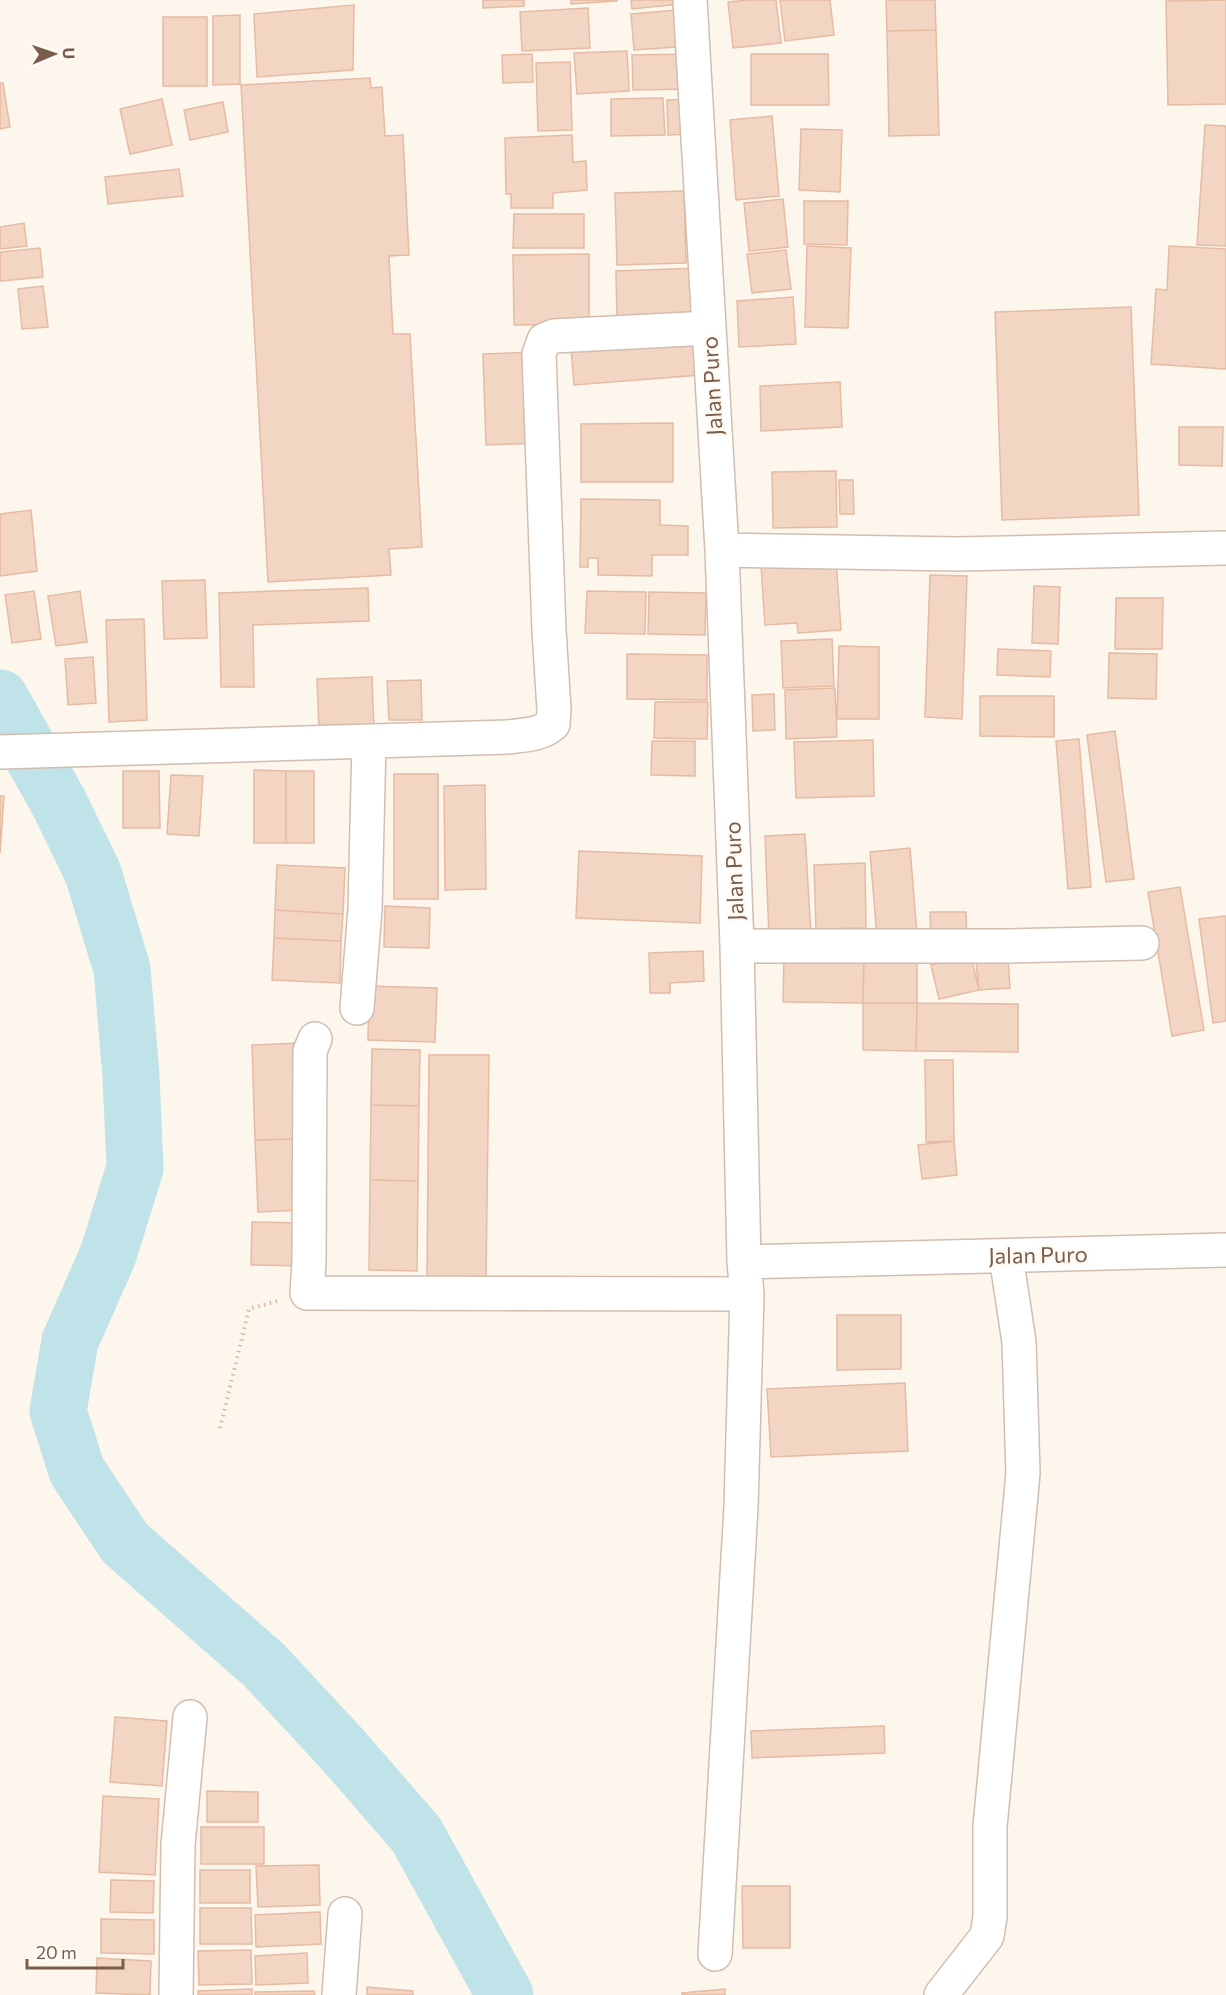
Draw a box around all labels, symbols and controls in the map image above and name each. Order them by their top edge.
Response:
north arrow [24,24,84,84]
text: U [60,47,79,60]
street label: Jalan Puro [695,336,728,436]
street label: Jalan Puro [718,821,749,921]
street label: Jalan Puro [988,1240,1088,1269]
scale bar [27,1932,123,1970]
text: 20 m [36,1941,77,1963]

